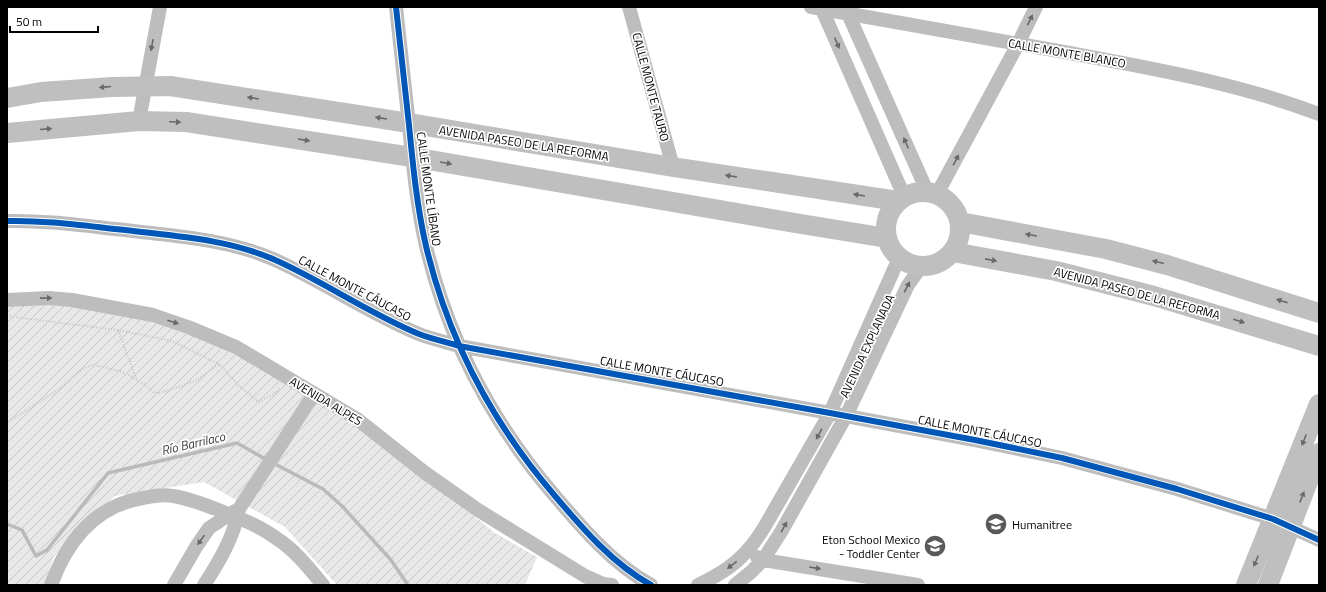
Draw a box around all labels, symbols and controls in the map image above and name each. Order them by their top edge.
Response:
scale bar [10,8,98,34]
text: 50 m [16,12,42,31]
one-way arrow [1027,14,1033,26]
street label: CALLE MONTE TAURO [627,30,675,144]
street label: CALLE MONTE BLANCO [1007,33,1127,73]
one-way arrow [834,37,840,48]
one-way arrow [149,39,155,51]
one-way arrow [99,84,111,91]
one-way arrow [247,95,259,101]
one-way arrow [375,115,387,121]
one-way arrow [169,118,181,125]
street label: AVENIDA PASEO DE LA REFORMA [438,120,610,166]
one-way arrow [40,126,52,132]
street label: CALLE MONTE LÍBANO [412,131,446,247]
one-way arrow [298,137,310,143]
one-way arrow [903,137,909,149]
one-way arrow [952,154,959,165]
one-way arrow [440,160,452,166]
one-way arrow [725,173,737,179]
one-way arrow [853,192,865,198]
one-way arrow [1025,232,1037,238]
street label: CALLE MONTE CÁUCASO [295,250,415,326]
one-way arrow [985,257,997,263]
one-way arrow [1152,259,1164,265]
street label: AVENIDA PASEO DE LA REFORMA [1052,262,1222,324]
one-way arrow [904,282,910,293]
street label: AVENIDA EXPLANADA [835,291,899,401]
one-way arrow [40,295,53,301]
one-way arrow [1276,298,1288,304]
one-way arrow [1233,318,1245,324]
one-way arrow [168,319,180,325]
street label: CALLE MONTE CÁUCASO [599,351,726,391]
street label: AVENIDA ALPES [286,372,366,430]
street label: CALLE MONTE CÁUCASO [917,410,1043,452]
water label: Río Barrilaco [159,426,228,460]
one-way arrow [815,428,822,440]
one-way arrow [1301,435,1307,447]
one-way arrow [1300,490,1306,502]
school or university icon: Humanitree [983,511,1009,537]
place label: Humanitree [1012,515,1072,534]
one-way arrow [780,521,787,533]
place label: Eton School Mexico - Toddler Center [822,530,920,563]
school or university icon: Eton School Mexico - Toddler Center [922,533,948,559]
one-way arrow [197,534,205,545]
one-way arrow [1253,555,1259,566]
one-way arrow [727,561,738,569]
one-way arrow [809,566,821,572]

